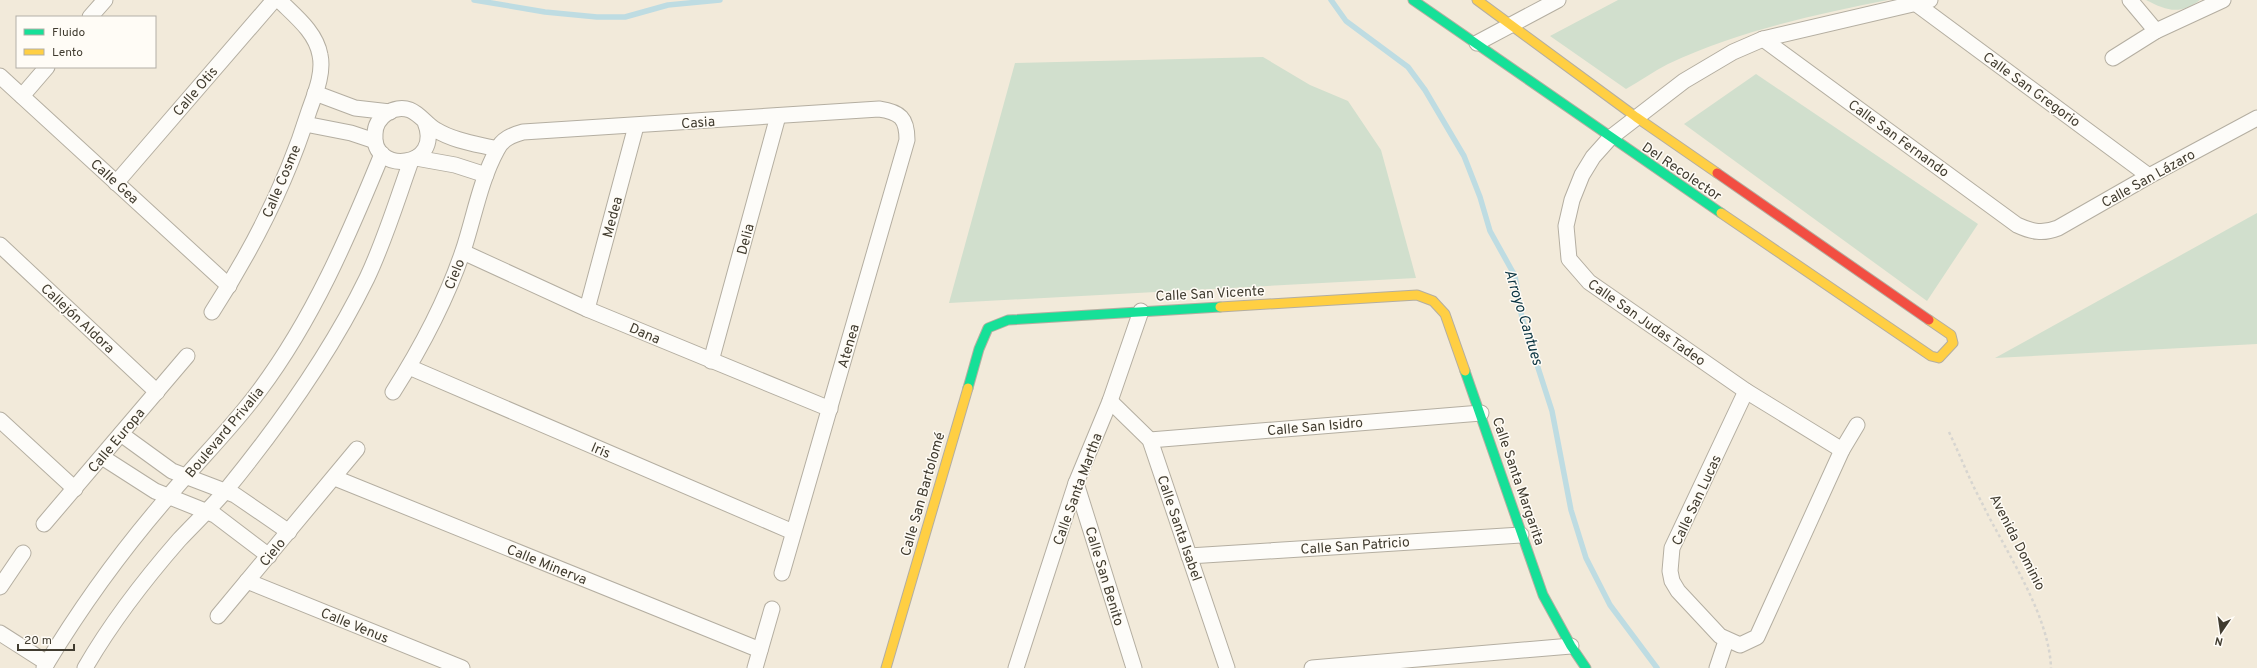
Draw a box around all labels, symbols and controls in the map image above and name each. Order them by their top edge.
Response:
legend [16,16,156,68]
text: Fluido [52,25,85,41]
text: Lento [52,45,83,61]
street label: Calle San Gregorio [1979,49,2083,131]
street label: Calle Otis [170,64,222,120]
street label: Calle San Fernando [1844,97,1952,182]
street label: Casia [681,114,716,133]
street label: Del Recolector [1638,139,1725,205]
street label: Calle Cosme [259,143,305,221]
street label: Calle San Lázaro [2099,146,2199,212]
street label: Calle Gea [86,156,142,208]
street label: Medea [600,195,627,240]
street label: Delia [734,222,759,257]
street label: Cielo [442,257,469,292]
water label: Arroyo Cantues [1499,267,1546,368]
street label: Calle San Judas Tadeo [1584,276,1708,370]
street label: Callejón Aldora [37,281,117,358]
street label: Calle San Vicente [1155,283,1265,306]
street label: Dana [626,320,663,348]
street label: Atenea [835,322,864,370]
street label: Boulevard Privalia [182,384,268,482]
street label: Calle Europa [85,405,149,477]
street label: Calle San Isidro [1266,415,1364,440]
street label: Calle Santa Margarita [1488,415,1548,548]
street label: Calle San Bartolomé [898,430,949,558]
street label: Calle Santa Martha [1050,431,1107,548]
street label: Iris [588,440,613,463]
street label: Calle San Lucas [1669,453,1726,549]
street label: Calle Santa Isabel [1153,473,1205,584]
street label: Avenida Dominio [1985,492,2048,594]
street label: Calle San Benito [1080,525,1127,628]
street label: Calle San Patricio [1300,534,1410,559]
street label: Cielo [256,535,290,571]
street label: Calle Minerva [504,542,589,589]
street label: Calle Venus [318,605,391,648]
north arrow [2201,612,2241,652]
scale bar [18,626,74,652]
text: 20 m [24,633,52,649]
text: N [2214,633,2224,648]

